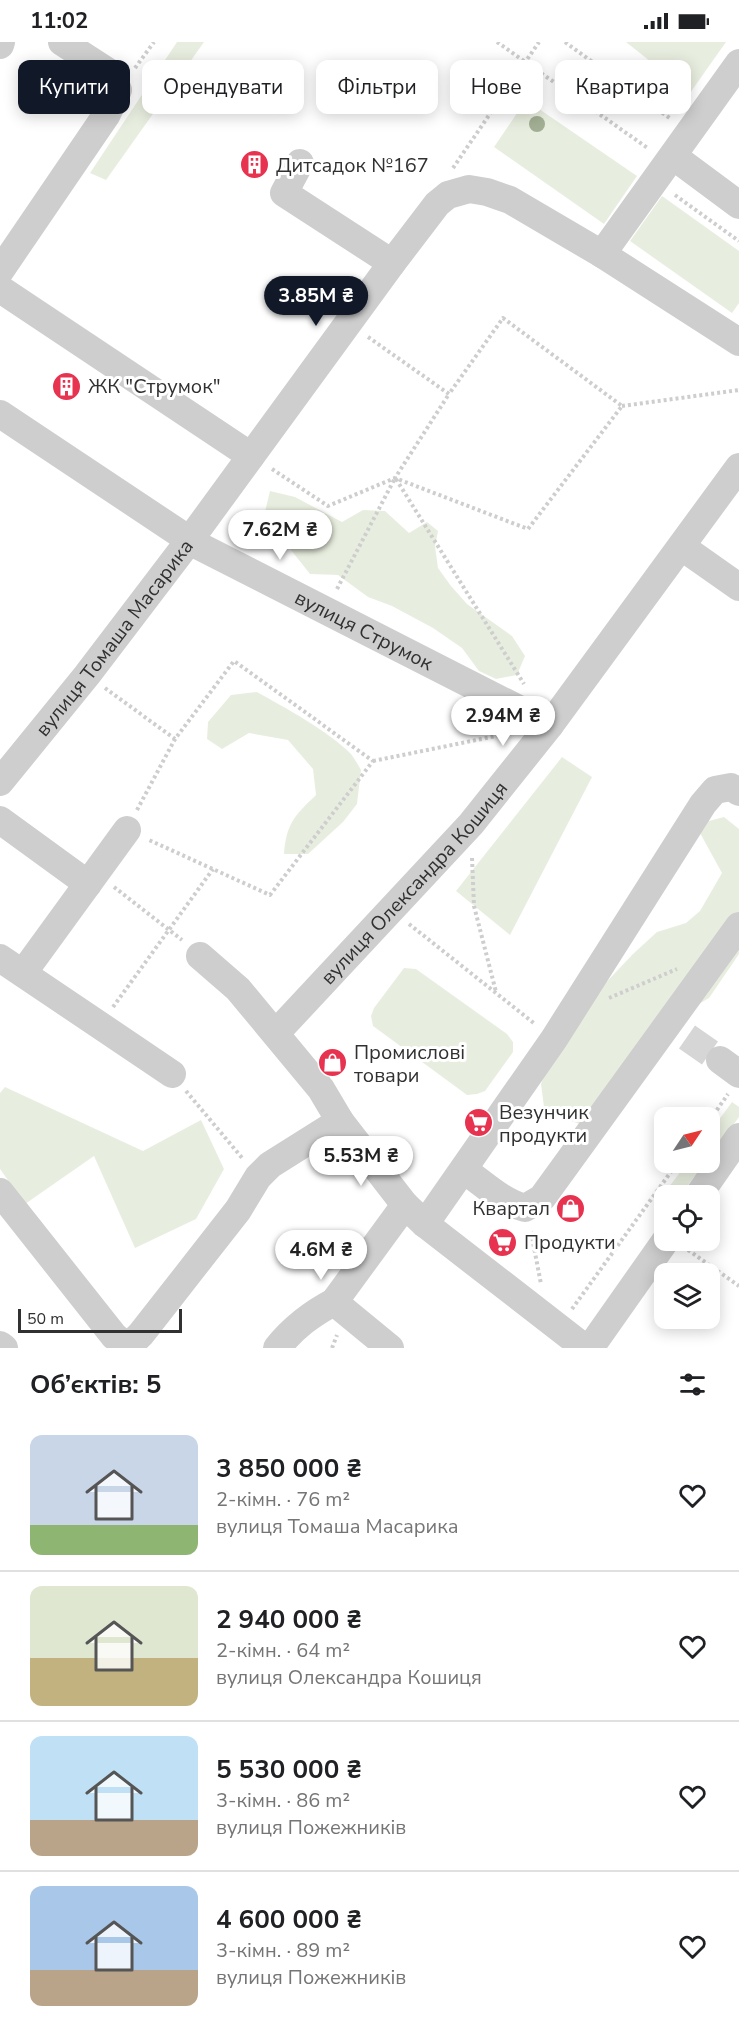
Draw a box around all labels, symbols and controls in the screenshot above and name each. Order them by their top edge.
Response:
text: 11:02 [30,6,88,36]
chip: Купити [18,60,130,114]
chip: Орендувати [142,60,304,114]
chip: Фільтри [316,60,438,114]
chip: Нове [450,60,543,114]
chip: Квартира [555,60,691,114]
building icon: Дитсадок №167 [239,149,271,181]
place label: Дитсадок №167 [276,152,429,179]
pin: 3.85M ₴ [261,276,371,327]
text: 3.85M ₴ [278,282,354,309]
building icon: ЖК "Струмок" [51,370,83,402]
place label: ЖК "Струмок" [88,373,221,400]
pin: 7.62M ₴ [225,510,335,561]
text: 7.62M ₴ [242,516,318,543]
street label: вулиця Томаша Масарика [29,534,199,742]
street label: вулиця Струмок [290,584,438,677]
pin: 2.94M ₴ [448,696,558,747]
text: 2.94M ₴ [465,702,541,729]
street label: вулиця Олександра Кошиця [315,776,513,990]
place label: Промислові товари [354,1039,465,1089]
shop icon: Промислові товари [317,1047,349,1079]
place label: Везунчик продукти [499,1099,589,1149]
supermarket icon: Везунчик продукти [462,1107,494,1139]
north arrow [654,1107,720,1173]
map controls [654,1107,720,1329]
pin: 5.53M ₴ [306,1136,416,1187]
text: 5.53M ₴ [323,1142,399,1169]
button: locate [654,1185,720,1251]
shop icon: Квартал [555,1192,587,1224]
place label: Квартал [472,1195,550,1222]
supermarket icon: Продукти [487,1226,519,1258]
place label: Продукти [524,1229,616,1256]
pin: 4.6M ₴ [272,1230,370,1281]
text: 4.6M ₴ [289,1236,353,1263]
button: layers [654,1263,720,1329]
scale bar [18,1306,182,1334]
text: 50 m [27,1308,64,1330]
text: Об’єктів: 5 [30,1367,161,1402]
icon: filters [676,1368,709,1401]
text: 3 850 000 ₴ [216,1451,362,1486]
icon: home [78,1459,150,1531]
icon: heart [676,1479,709,1512]
text: 2-кімн. · 76 m² [216,1486,350,1513]
text: вулиця Томаша Масарика [216,1513,459,1540]
text: 2 940 000 ₴ [216,1602,362,1637]
icon: home [78,1610,150,1682]
icon: heart [676,1630,709,1663]
text: 2-кімн. · 64 m² [216,1637,350,1664]
text: вулиця Олександра Кошиця [216,1664,482,1691]
text: 5 530 000 ₴ [216,1752,362,1787]
icon: home [78,1760,150,1832]
icon: heart [676,1780,709,1813]
text: 3-кімн. · 86 m² [216,1787,350,1814]
text: вулиця Пожежників [216,1814,406,1841]
text: 4 600 000 ₴ [216,1902,362,1937]
icon: home [78,1910,150,1982]
icon: heart [676,1930,709,1963]
text: 3-кімн. · 89 m² [216,1937,350,1964]
text: вулиця Пожежників [216,1964,406,1991]

